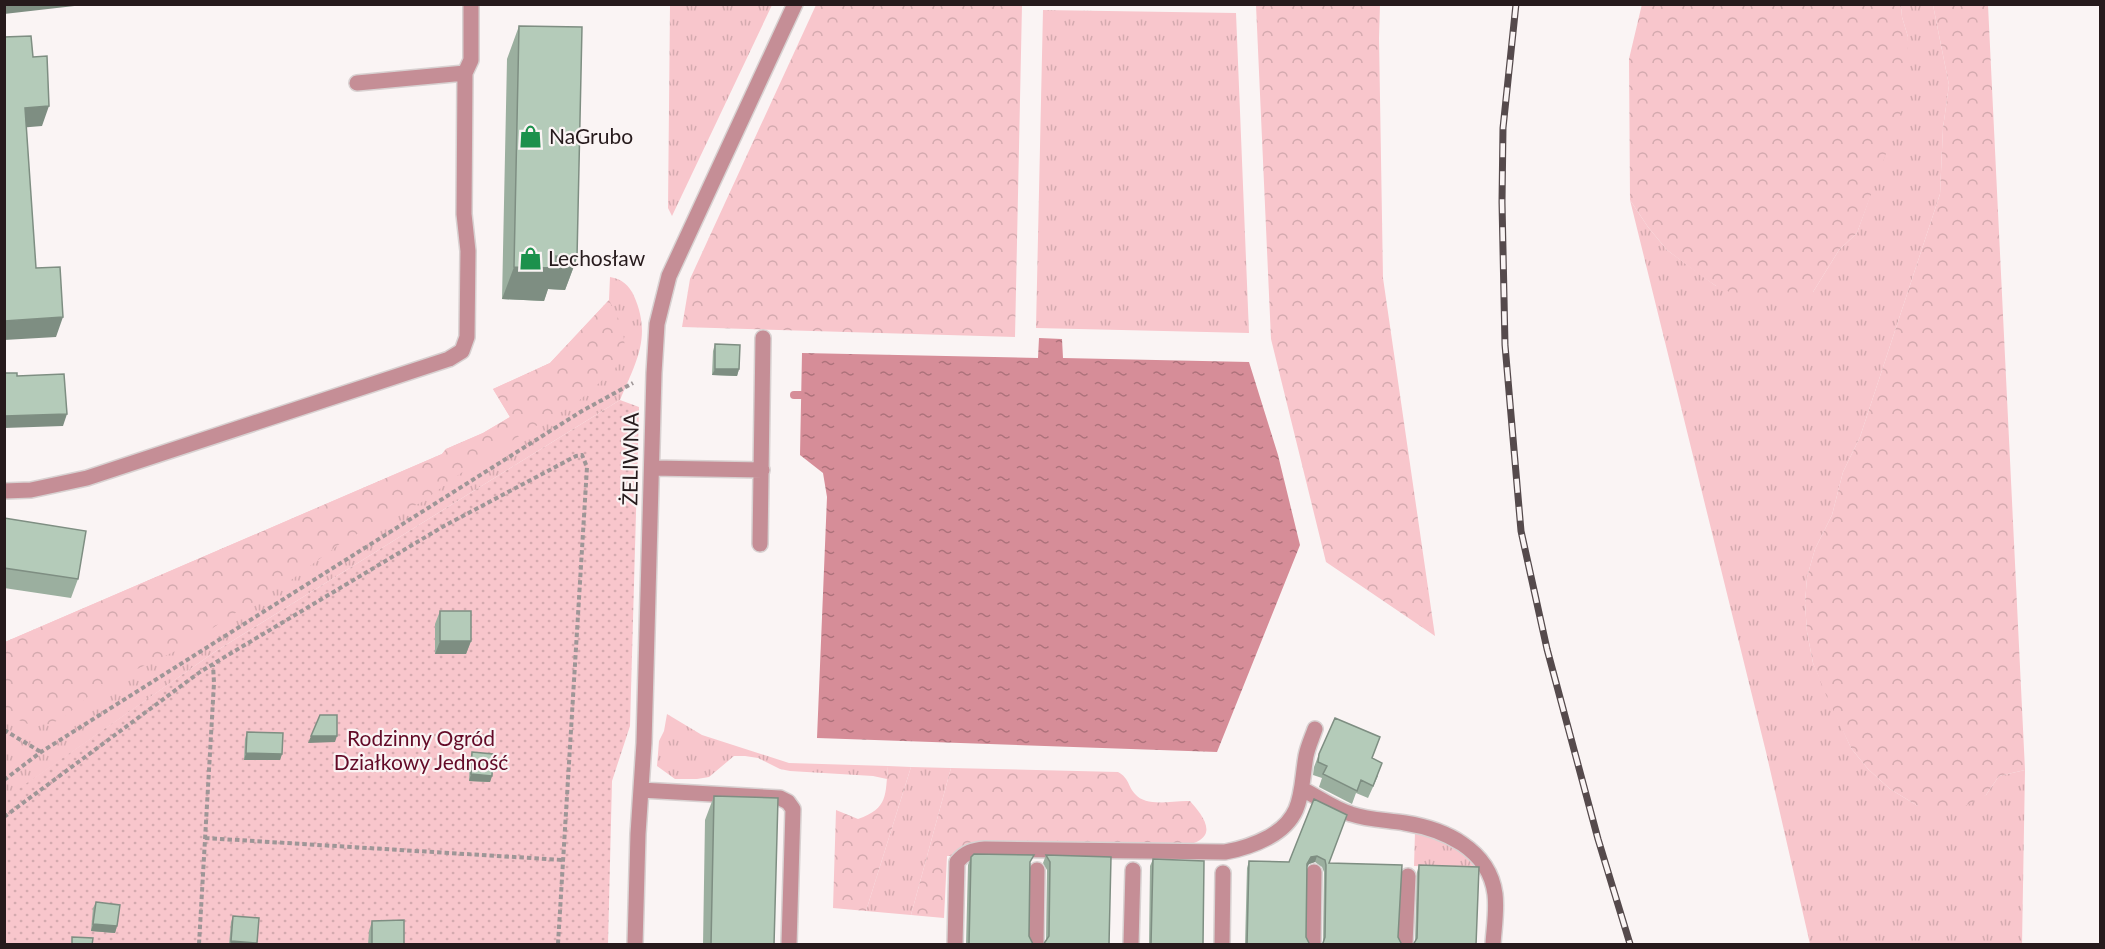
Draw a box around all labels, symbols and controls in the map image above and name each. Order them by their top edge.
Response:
place label: NaGrubo [549,123,633,148]
shop icon: NaGrubo [518,124,544,150]
place label: Lechosław [548,245,646,270]
shop icon: Lechosław [517,246,543,272]
street label: ŻELIWNA [616,411,643,506]
park label: Rodzinny Ogród Działkowy Jedność [334,725,508,774]

